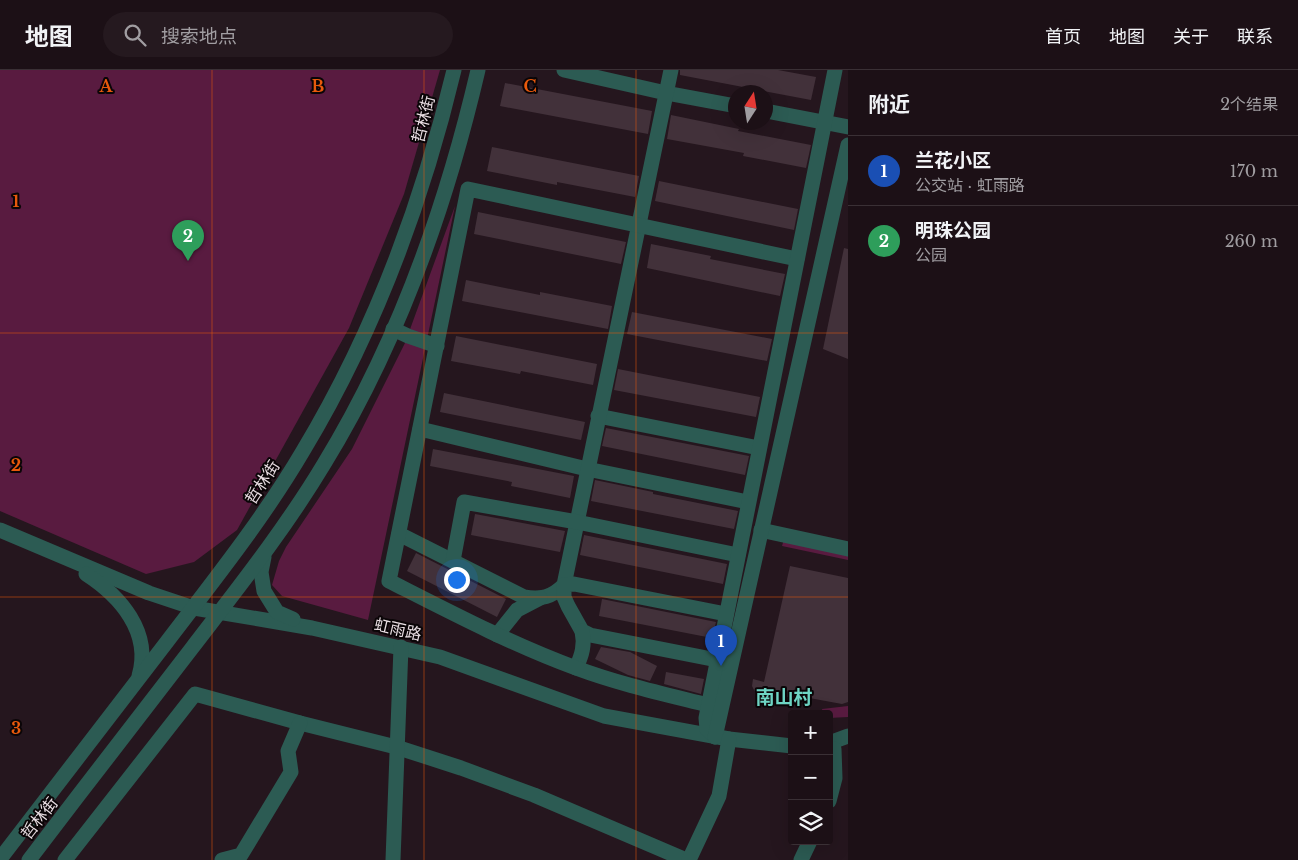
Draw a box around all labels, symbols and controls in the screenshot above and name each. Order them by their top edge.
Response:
search box [103,12,453,57]
icon: search [121,21,149,49]
text: 地图 [25,22,73,51]
text: 搜索地点 [161,25,237,48]
text: 首页 [1045,26,1081,48]
text: 地图 [1109,26,1145,48]
text: 关于 [1173,26,1209,48]
text: 联系 [1237,26,1273,48]
text: A [99,76,114,96]
text: B [312,76,325,96]
text: C [523,76,537,96]
north arrow [728,85,773,130]
text: 附近 [868,92,910,118]
street label: 哲林街 [407,93,439,145]
text: 2个结果 [1220,94,1278,114]
text: 兰花小区 [915,149,991,172]
text: 1 [881,161,887,181]
text: 170 m [1230,161,1278,181]
text: 公交站 · 虹雨路 [915,175,1025,195]
text: 1 [13,191,20,211]
text: 明珠公园 [915,219,991,242]
pin: 2 [172,220,204,261]
text: 2 [879,231,889,251]
text: 260 m [1225,231,1278,251]
text: 公园 [915,245,947,265]
text: 2 [11,455,21,475]
street label: 哲林街 [241,456,283,508]
your location [444,567,470,593]
street label: 虹雨路 [372,614,424,644]
pin: 1 [705,625,737,666]
district label: 南山村 [755,686,813,709]
map controls [788,710,833,845]
button: + [788,710,833,755]
text: 3 [11,718,21,738]
button: − [788,755,833,800]
street label: 哲林街 [16,793,62,843]
button: layers [788,800,833,845]

